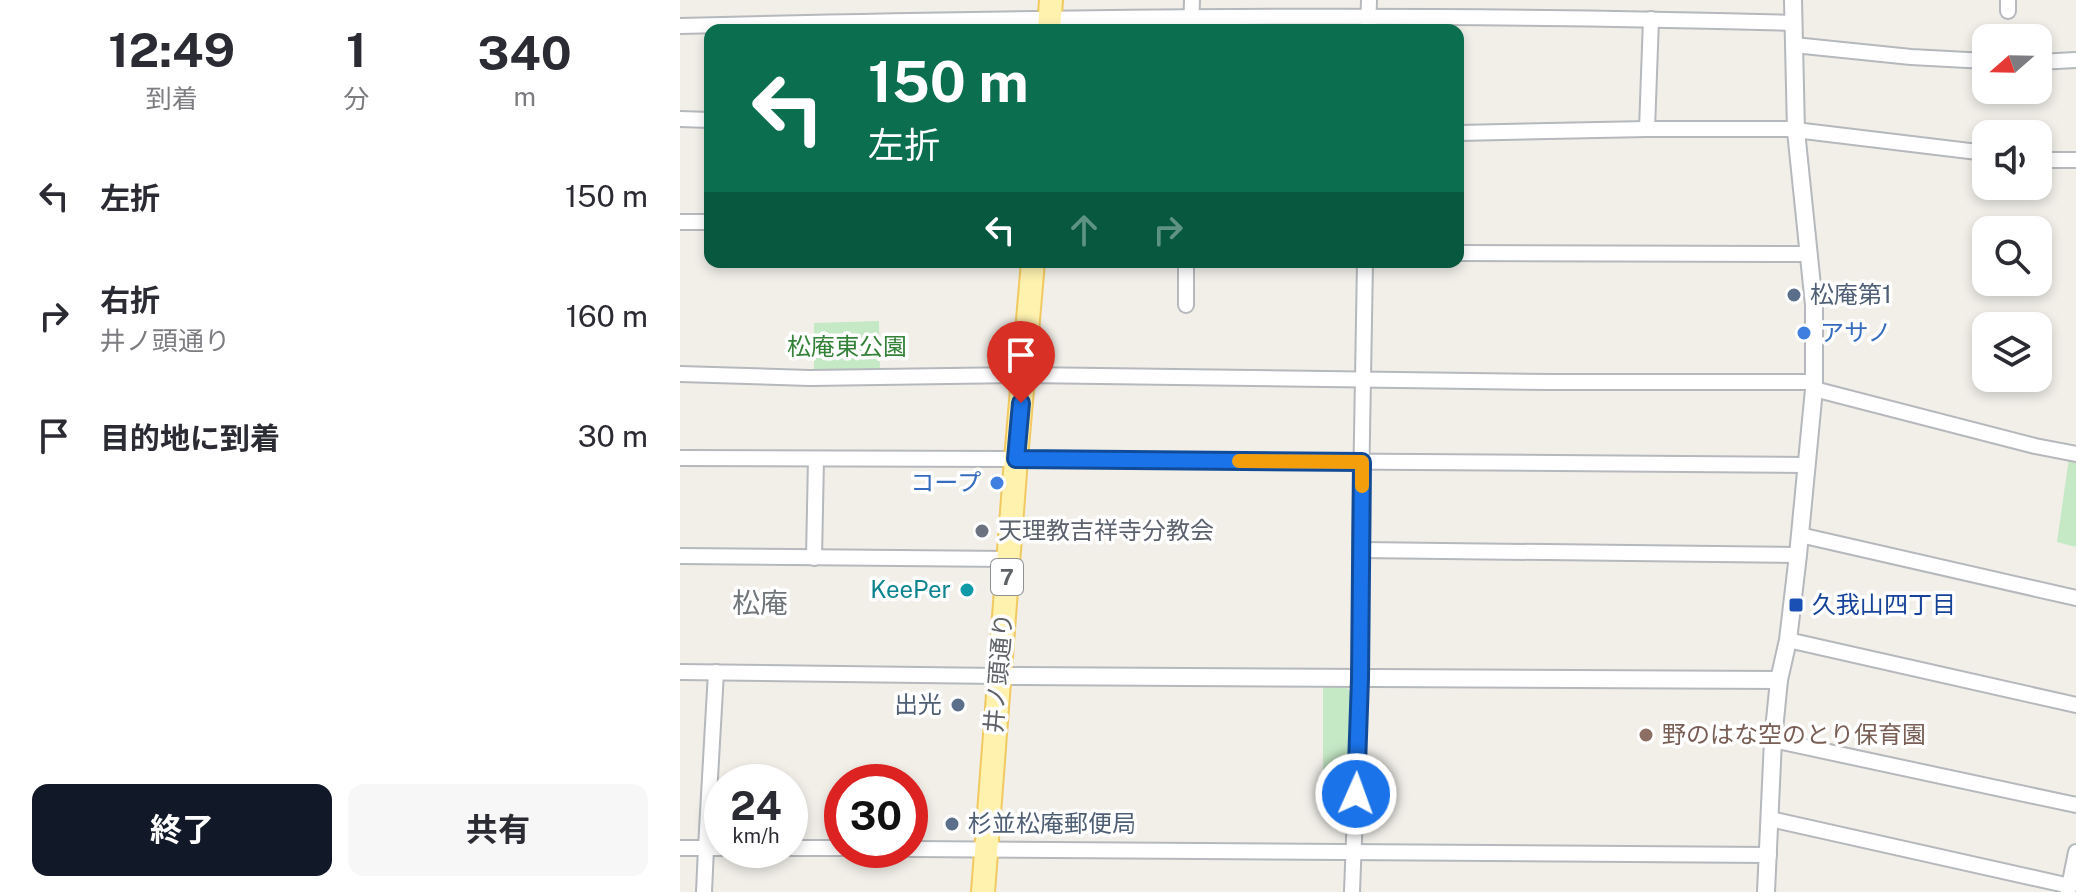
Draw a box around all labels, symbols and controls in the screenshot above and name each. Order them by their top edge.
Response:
text: 12:49 [108,21,235,78]
text: 1 [346,21,367,78]
text: 340 [478,24,572,81]
north arrow [1972,24,2052,104]
map controls [1972,24,2052,392]
text: 150 m [868,49,1029,115]
icon: left [736,56,840,160]
text: m [513,81,536,112]
text: 到着 [146,83,198,114]
text: 分 [343,83,369,114]
button: sound [1972,120,2052,200]
text: 左折 [868,124,940,166]
icon: left [32,174,76,218]
text: 150 m [565,178,648,214]
text: 左折 [100,180,160,216]
icon: left [978,208,1022,252]
icon: ahead [1062,208,1106,252]
icon: right [1146,208,1190,252]
button: search [1972,216,2052,296]
place label: 松庵第1 [1810,280,1892,308]
text: 右折 [100,282,160,318]
marker: 松庵第1 [1785,286,1803,304]
icon: right [32,294,76,338]
text: 160 m [566,298,648,334]
button: layers [1972,312,2052,392]
place label: アサノ [1820,318,1892,346]
pin [987,321,1055,403]
marker: アサノ [1795,324,1813,342]
text: 井ノ頭通り [100,325,230,356]
park label: 松庵東公園 [787,332,907,360]
icon: arrive [999,333,1043,377]
icon: arrive [32,414,76,458]
text: 30 m [578,418,648,454]
text: 目的地に到着 [100,420,280,456]
place label: コープ [910,468,981,496]
marker: コープ [988,474,1006,492]
place label: 天理教吉祥寺分教会 [998,516,1214,544]
marker: 天理教吉祥寺分教会 [973,522,991,540]
road number: 7 [991,559,1023,595]
place label: KeePer [870,575,951,603]
marker: KeePer [958,581,976,599]
district label: 松庵 [732,586,788,619]
place label: 久我山四丁目 [1812,590,1956,618]
marker: 久我山四丁目 [1787,596,1805,614]
street label: 井ノ頭通り [979,612,1017,734]
place label: 出光 [894,690,942,718]
marker: 出光 [949,696,967,714]
place label: 野のはな空のとり保育園 [1662,720,1926,748]
marker: 野のはな空のとり保育園 [1637,726,1655,744]
position arrow [1314,752,1398,836]
speed limit sign: 30 [824,764,928,868]
text: 24 [730,782,782,829]
button: 終了 [32,784,332,876]
button: 共有 [348,784,648,876]
place label: 杉並松庵郵便局 [968,809,1136,837]
marker: 杉並松庵郵便局 [943,815,961,833]
text: km/h [732,824,780,848]

